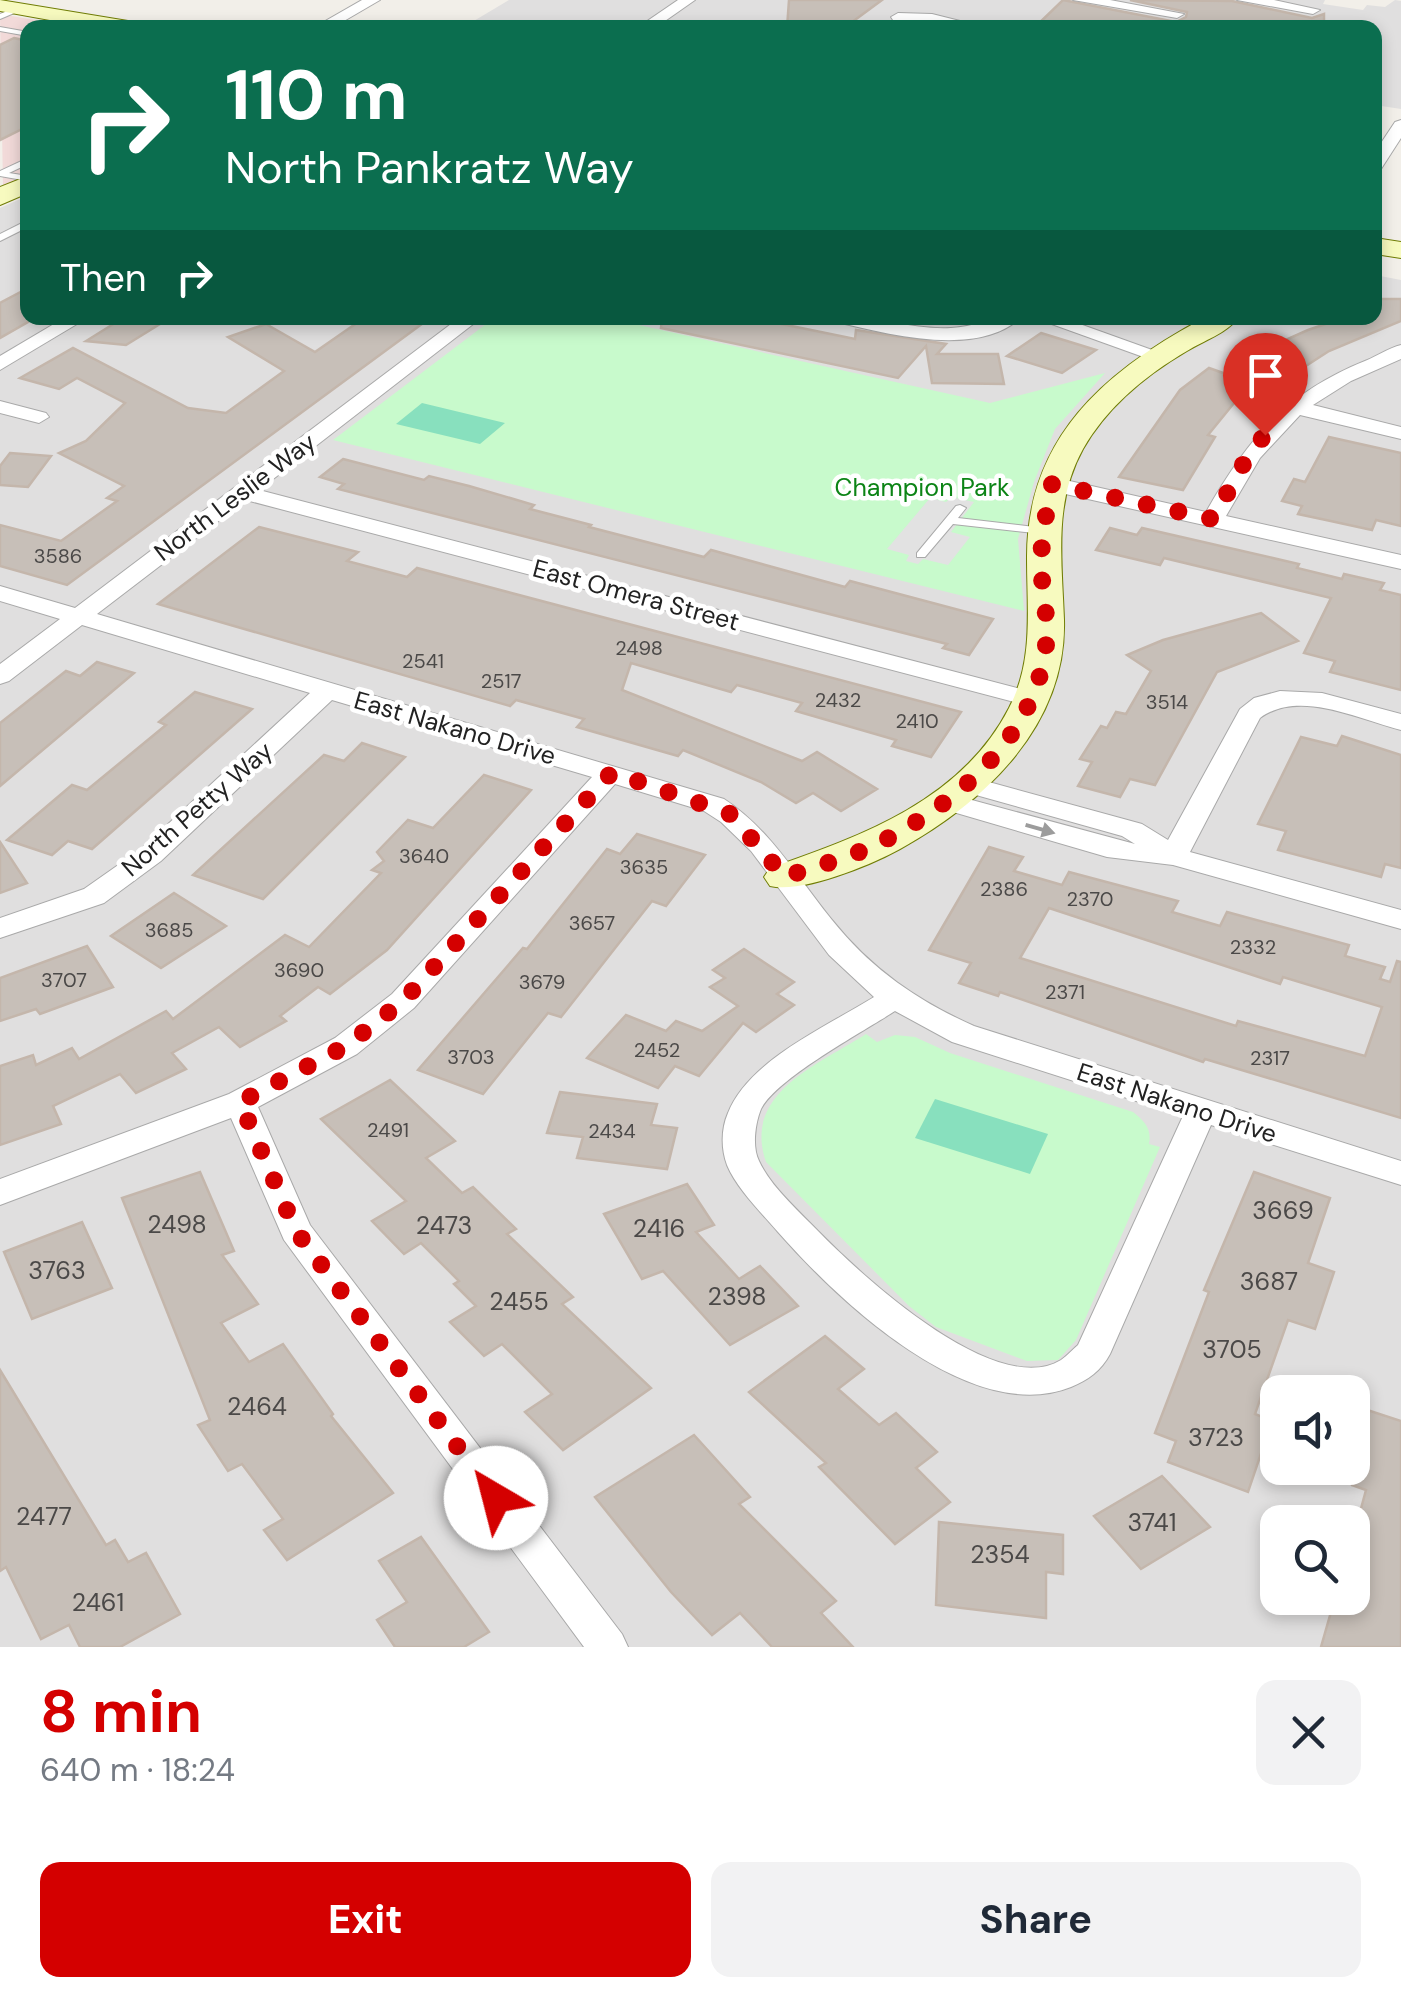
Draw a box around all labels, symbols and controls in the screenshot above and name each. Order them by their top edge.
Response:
text: 110 m [225,50,408,141]
icon: right [60,60,190,190]
text: North Pankratz Way [225,138,634,197]
icon: right [167,250,222,305]
text: Then [60,253,147,303]
pin [1223,333,1308,436]
icon: arrive [1238,348,1293,403]
street label: North Leslie Way [148,425,323,569]
park label: Champion Park [834,471,1010,504]
house number: 3586 [34,543,82,569]
street label: East Omera Street [529,552,743,638]
house number: 2498 [615,635,663,661]
house number: 2541 [402,648,444,674]
house number: 2517 [481,668,521,694]
street label: East Nakano Drive [350,683,560,773]
house number: 2432 [815,687,861,713]
house number: 3514 [1146,689,1188,715]
house number: 2410 [895,708,939,734]
street label: North Petty Way [114,734,280,884]
one-way arrow [1025,822,1056,837]
house number: 3640 [399,843,449,869]
house number: 3635 [620,854,668,880]
house number: 2386 [980,876,1028,902]
house number: 2370 [1066,886,1114,912]
house number: 3657 [569,910,615,936]
house number: 3685 [145,917,193,943]
house number: 2332 [1230,934,1276,960]
house number: 3690 [274,957,324,983]
house number: 3707 [41,967,87,993]
house number: 3679 [519,969,565,995]
house number: 2371 [1045,979,1085,1005]
house number: 2452 [634,1037,680,1063]
house number: 3703 [447,1044,495,1070]
house number: 2317 [1250,1045,1290,1071]
street label: East Nakano Drive [1073,1055,1281,1151]
house number: 2491 [367,1117,409,1143]
house number: 2434 [588,1118,636,1144]
house number: 3669 [1252,1194,1314,1227]
house number: 2498 [147,1208,207,1241]
house number: 2473 [416,1209,472,1242]
house number: 2416 [633,1212,685,1245]
house number: 3763 [28,1254,86,1287]
house number: 3687 [1240,1265,1298,1298]
house number: 2398 [708,1280,766,1313]
house number: 2455 [489,1285,549,1318]
house number: 3705 [1202,1333,1262,1366]
map controls [1260,1375,1370,1615]
button: sound [1260,1375,1370,1485]
house number: 2464 [227,1390,287,1423]
house number: 3723 [1188,1421,1244,1454]
position arrow [444,1446,548,1550]
house number: 2477 [16,1500,72,1533]
button: search [1260,1505,1370,1615]
house number: 3741 [1127,1506,1177,1539]
house number: 2354 [970,1538,1030,1571]
house number: 2461 [72,1586,124,1619]
text: 8 min [40,1672,202,1751]
button: close [1256,1680,1361,1785]
text: 640 m · 18:24 [40,1749,235,1791]
button: Exit [40,1862,691,1977]
button: Share [711,1862,1361,1977]

